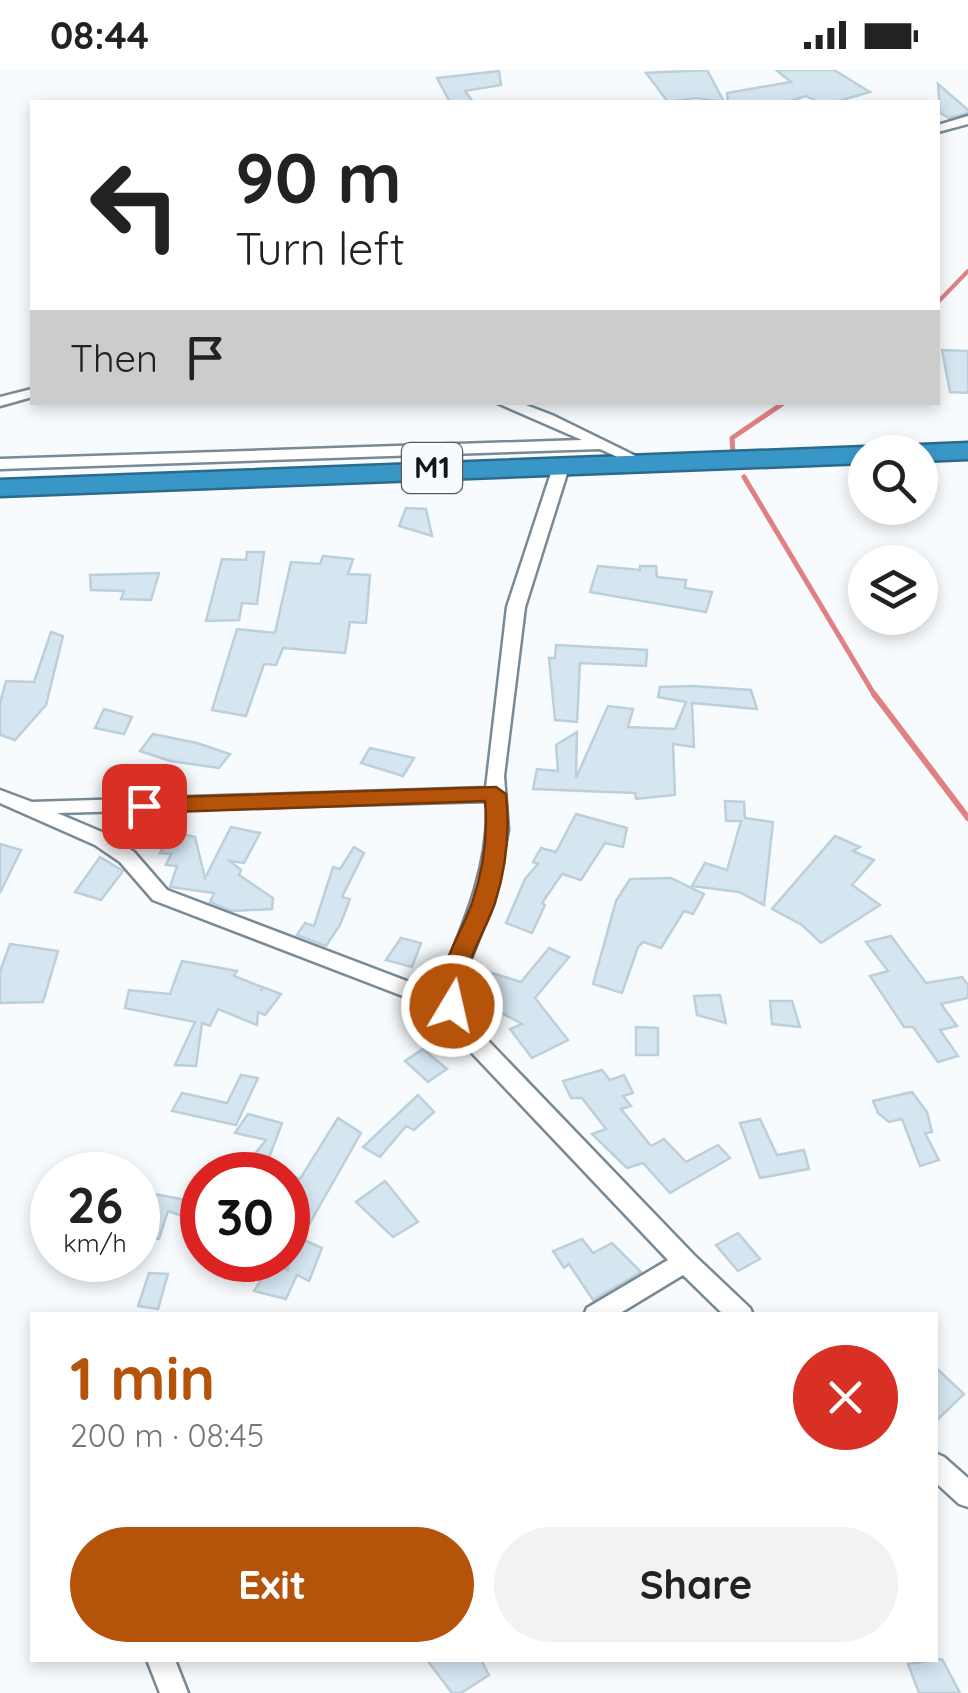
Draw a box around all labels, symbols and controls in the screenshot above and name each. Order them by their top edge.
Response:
text: 08:44 [50,11,149,59]
text: 90 m [235,133,402,221]
icon: left [70,140,200,270]
text: Turn left [235,220,405,276]
icon: arrive [178,330,233,385]
text: Then [70,334,158,382]
map controls [848,435,938,635]
button: search [848,435,938,525]
road number: M1 [402,443,462,493]
button: layers [848,545,938,635]
pin [102,764,187,849]
icon: arrive [117,779,172,834]
position arrow [400,954,504,1058]
speed limit sign: 30 [180,1152,310,1282]
text: 26 [67,1173,123,1236]
text: km/h [63,1227,127,1258]
text: 1 min [70,1340,215,1415]
button: close [793,1345,898,1450]
text: 200 m · 08:45 [70,1415,264,1455]
button: Exit [70,1527,474,1642]
button: Share [494,1527,898,1642]

